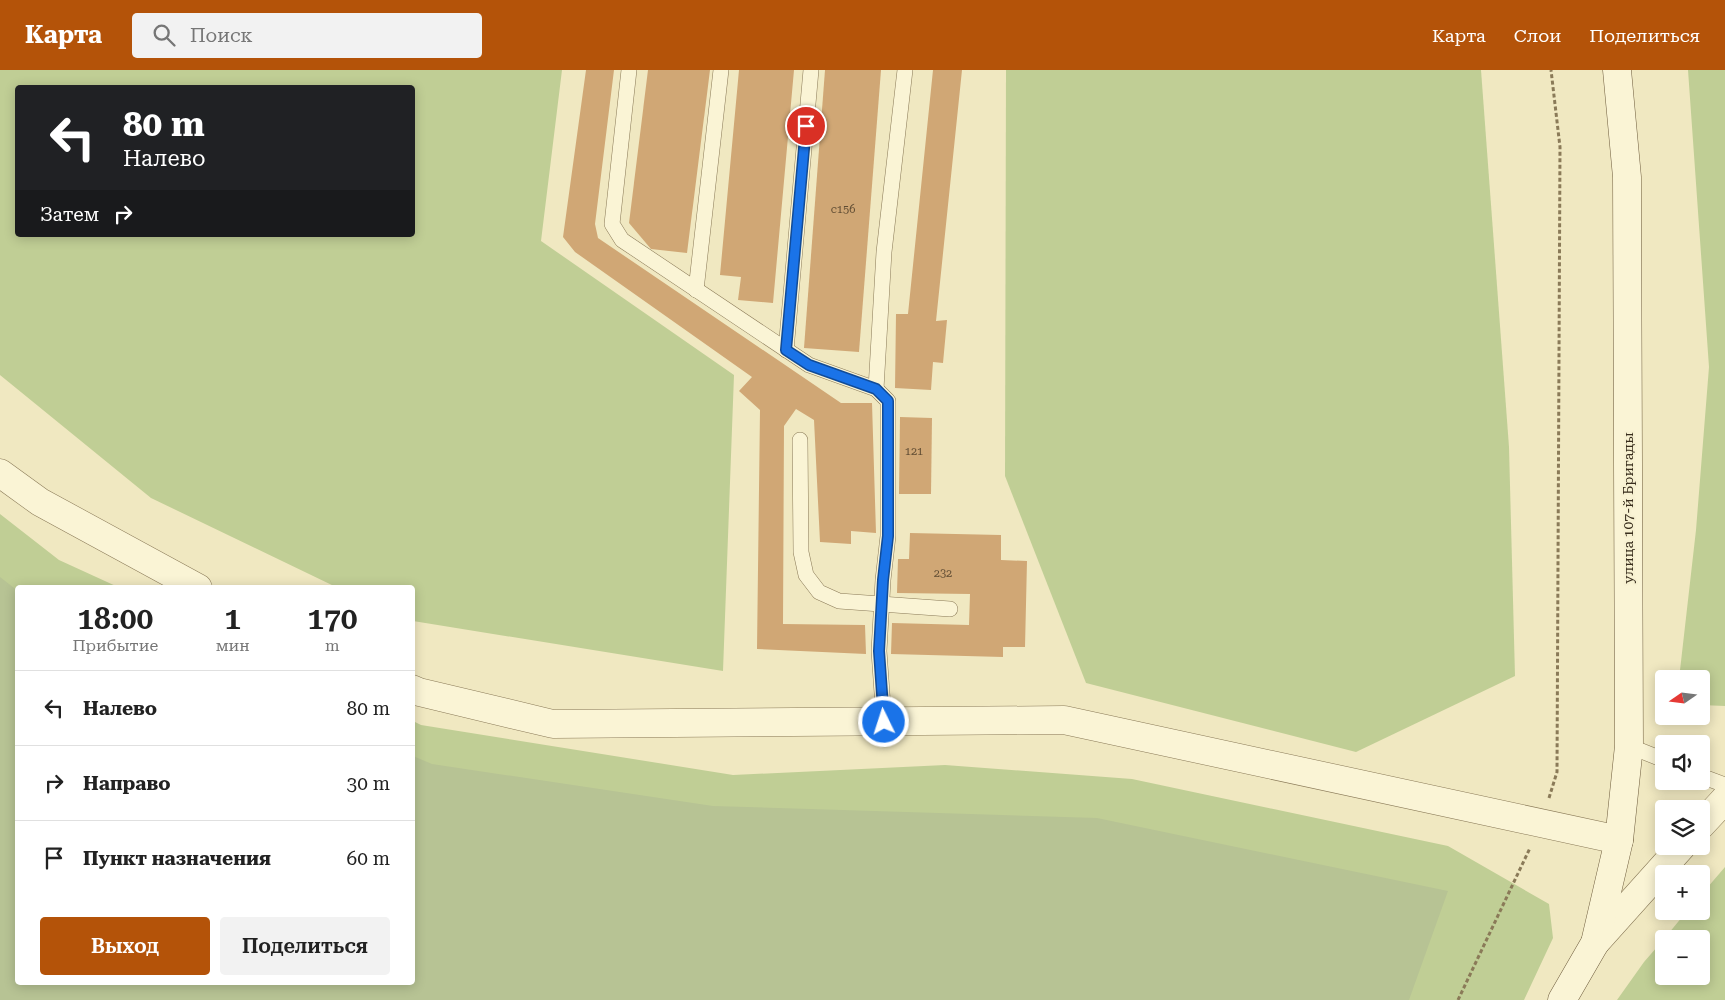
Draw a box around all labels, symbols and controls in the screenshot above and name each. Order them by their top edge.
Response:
search box [132,13,482,58]
text: Карта [25,21,102,49]
icon: search [150,21,178,49]
text: Поиск [190,24,253,47]
text: Карта [1432,25,1486,46]
text: Слои [1514,25,1561,46]
text: Поделиться [1589,25,1700,46]
text: 80 m [123,104,205,145]
icon: left [40,105,105,170]
pin [785,105,827,147]
icon: arrive [792,112,820,140]
text: Налево [123,146,206,171]
icon: right [109,200,137,228]
text: Затем [40,203,99,226]
house number: с156 [831,203,855,216]
street label: улица 107-й Бригады [1620,432,1636,584]
house number: 121 [905,445,923,458]
house number: 232 [934,567,952,580]
text: 18:00 [77,601,153,636]
text: 1 [224,601,241,636]
text: 170 [307,601,358,636]
text: Прибытие [72,636,158,655]
text: мин [216,636,250,655]
text: m [325,636,340,655]
north arrow [1655,670,1710,725]
map controls [1655,670,1710,985]
icon: left [40,694,68,722]
position arrow [857,695,909,747]
text: Налево [83,697,157,720]
text: 80 m [347,697,390,720]
button: sound [1655,735,1710,790]
icon: right [40,769,68,797]
text: Направо [83,772,170,795]
text: 30 m [347,772,390,795]
button: layers [1655,800,1710,855]
icon: arrive [40,844,68,872]
text: Пункт назначения [83,847,271,870]
text: 60 m [347,847,390,870]
button: + [1655,865,1710,920]
button: Выход [40,917,210,975]
button: Поделиться [220,917,390,975]
button: − [1655,930,1710,985]

